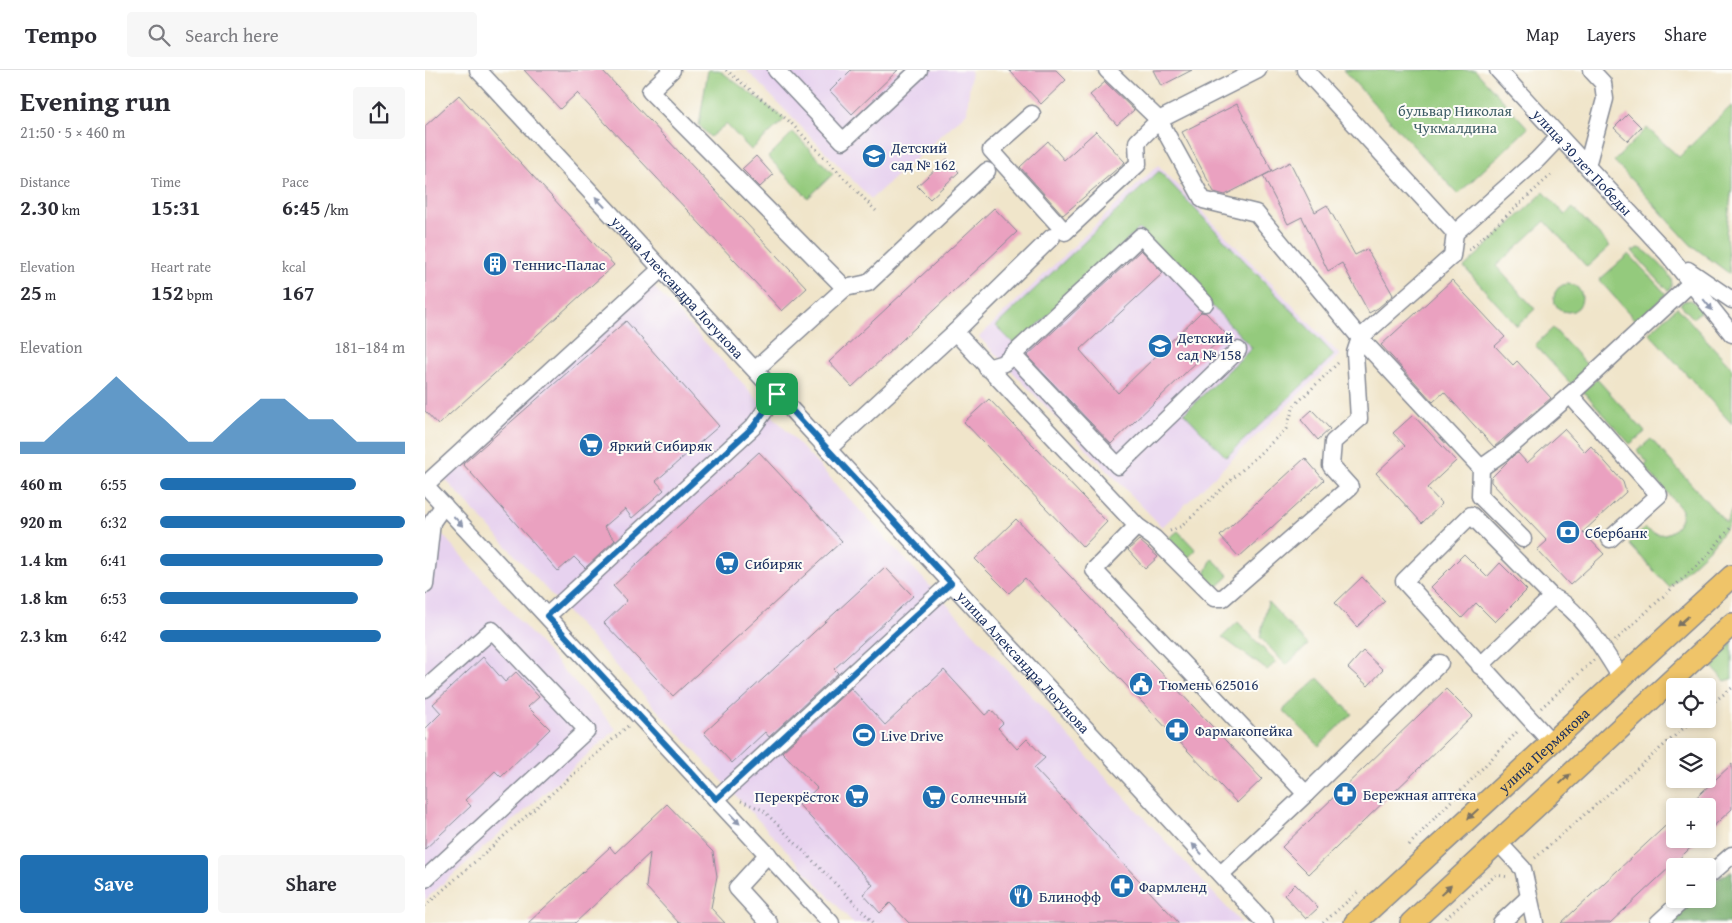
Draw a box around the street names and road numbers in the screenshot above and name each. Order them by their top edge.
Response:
street label: улица 30 лет Победы [1528,103,1638,220]
street label: улица Александра Логунова [606,210,750,363]
street label: улица Александра Логунова [952,585,1096,738]
street label: улица Пермякова [1492,702,1594,798]

